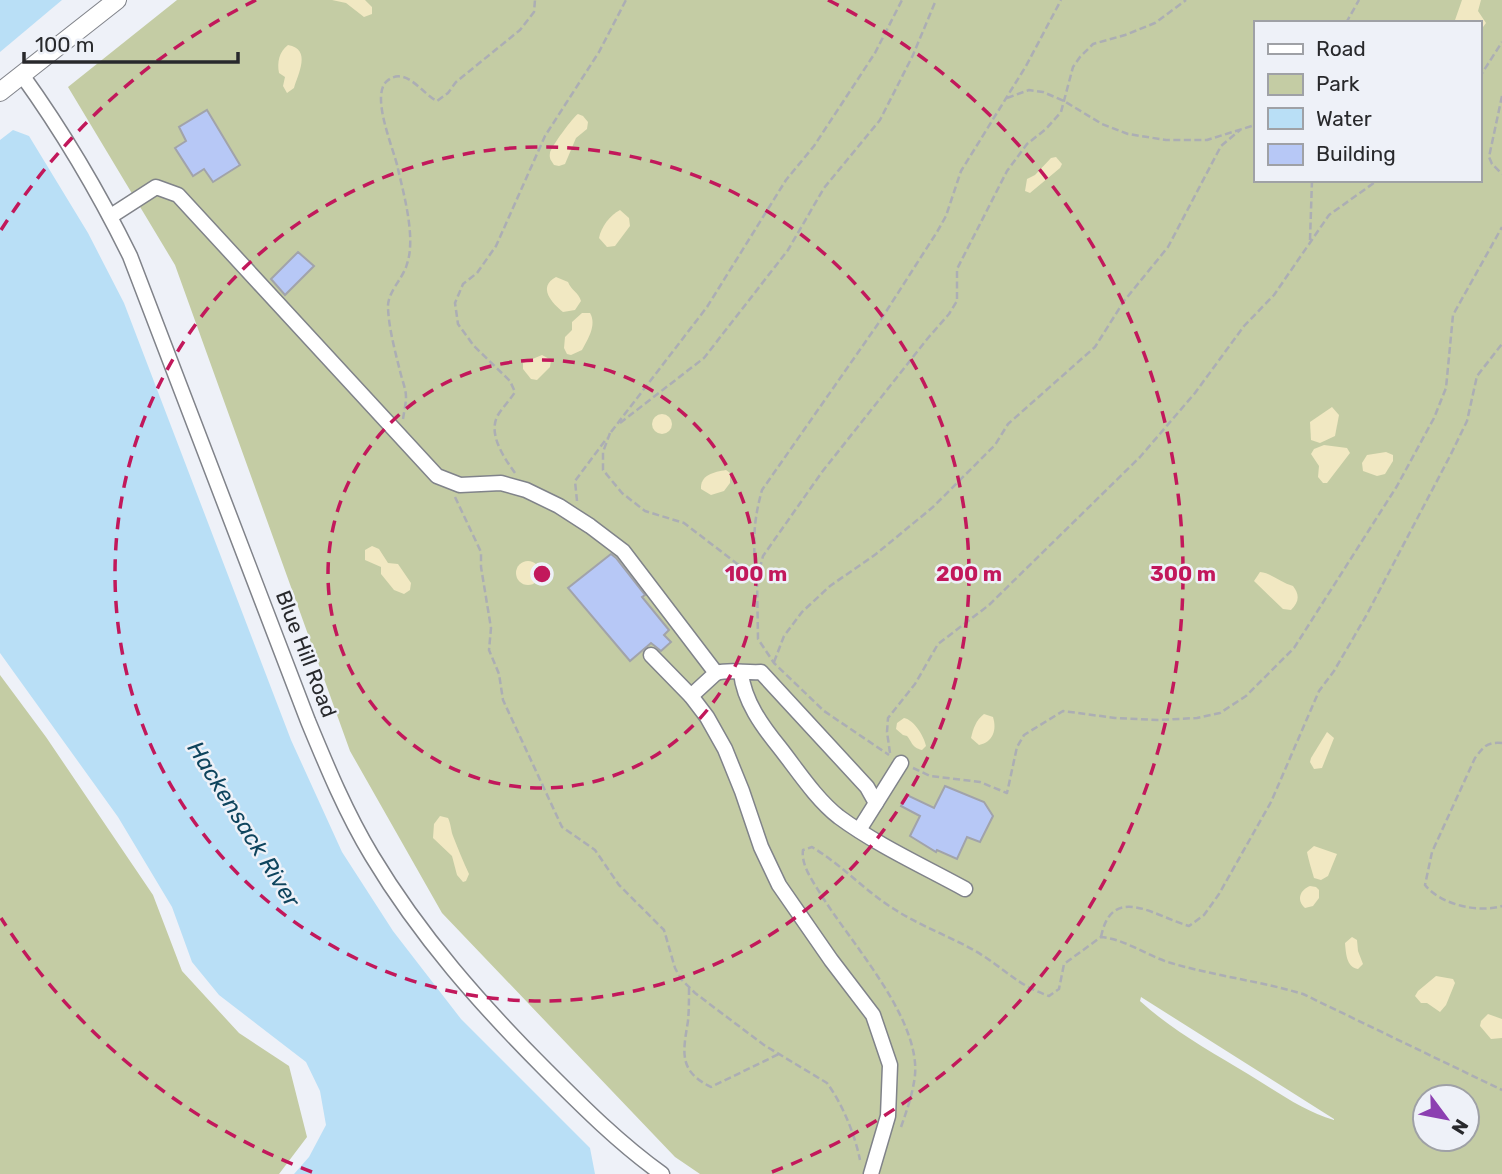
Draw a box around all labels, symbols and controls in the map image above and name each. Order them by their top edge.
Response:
scale bar [24,21,238,65]
legend [1254,21,1481,182]
text: 100 m [35,32,94,57]
text: Road [1316,36,1366,61]
text: Park [1316,71,1360,96]
text: Water [1316,106,1372,131]
text: Building [1316,141,1396,166]
text: 100 m [725,561,787,586]
text: 200 m [936,561,1002,586]
text: 300 m [1150,561,1216,586]
centre of rings [530,562,554,586]
street label: Blue Hill Road [271,587,342,721]
water label: Hackensack River [182,736,307,913]
north arrow [1411,1083,1481,1153]
text: N [1447,1115,1473,1139]

